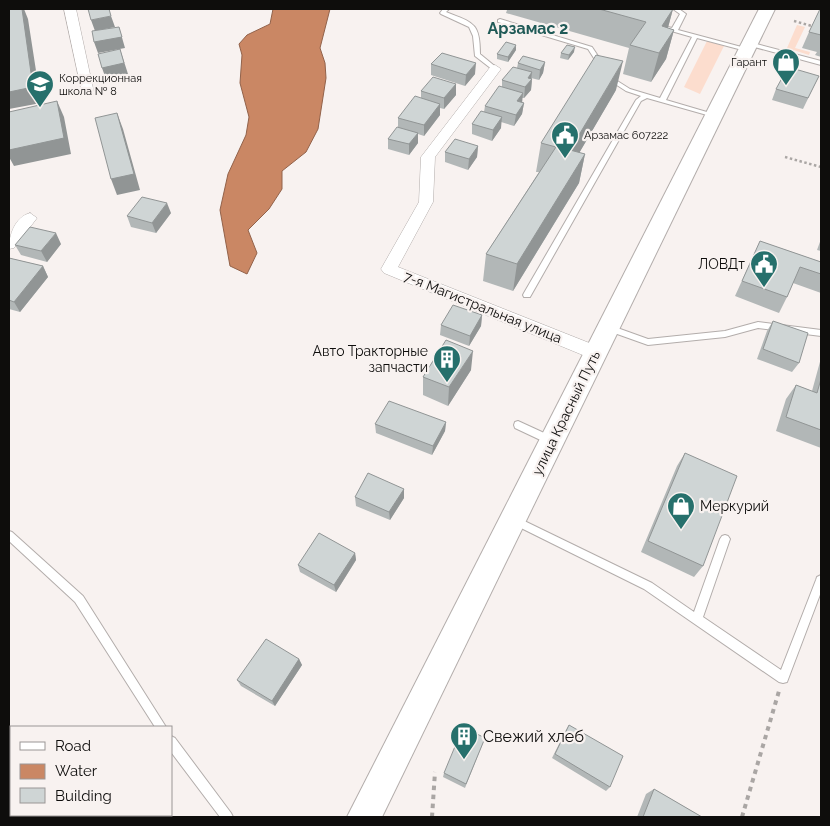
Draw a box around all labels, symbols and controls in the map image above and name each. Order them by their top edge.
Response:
district label: Арзамас 2 [488,19,568,38]
shop icon: Гарант [771,47,801,86]
place label: Гарант [731,56,768,69]
school or university icon: Коррекционная школа № 8 [25,69,55,108]
place label: Коррекционная школа № 8 [59,72,142,98]
public building icon: Арзамас 607222 [550,120,580,159]
place label: Арзамас 607222 [584,129,668,142]
public building icon: ЛОВДт [749,249,779,288]
place label: ЛОВДт [698,256,745,272]
street label: 7-я Магистральная улица [402,268,564,346]
place label: Авто Тракторные запчасти [313,343,428,375]
building icon: Авто Тракторные запчасти [432,344,462,383]
street label: улица Красный Путь [529,348,603,478]
shop icon: Меркурий [666,491,696,530]
place label: Меркурий [700,498,769,514]
building icon: Свежий хлеб [449,721,479,760]
legend [10,726,172,816]
place label: Свежий хлеб [483,727,584,746]
text: Road [55,737,91,755]
text: Water [55,762,98,780]
text: Building [55,787,112,805]

